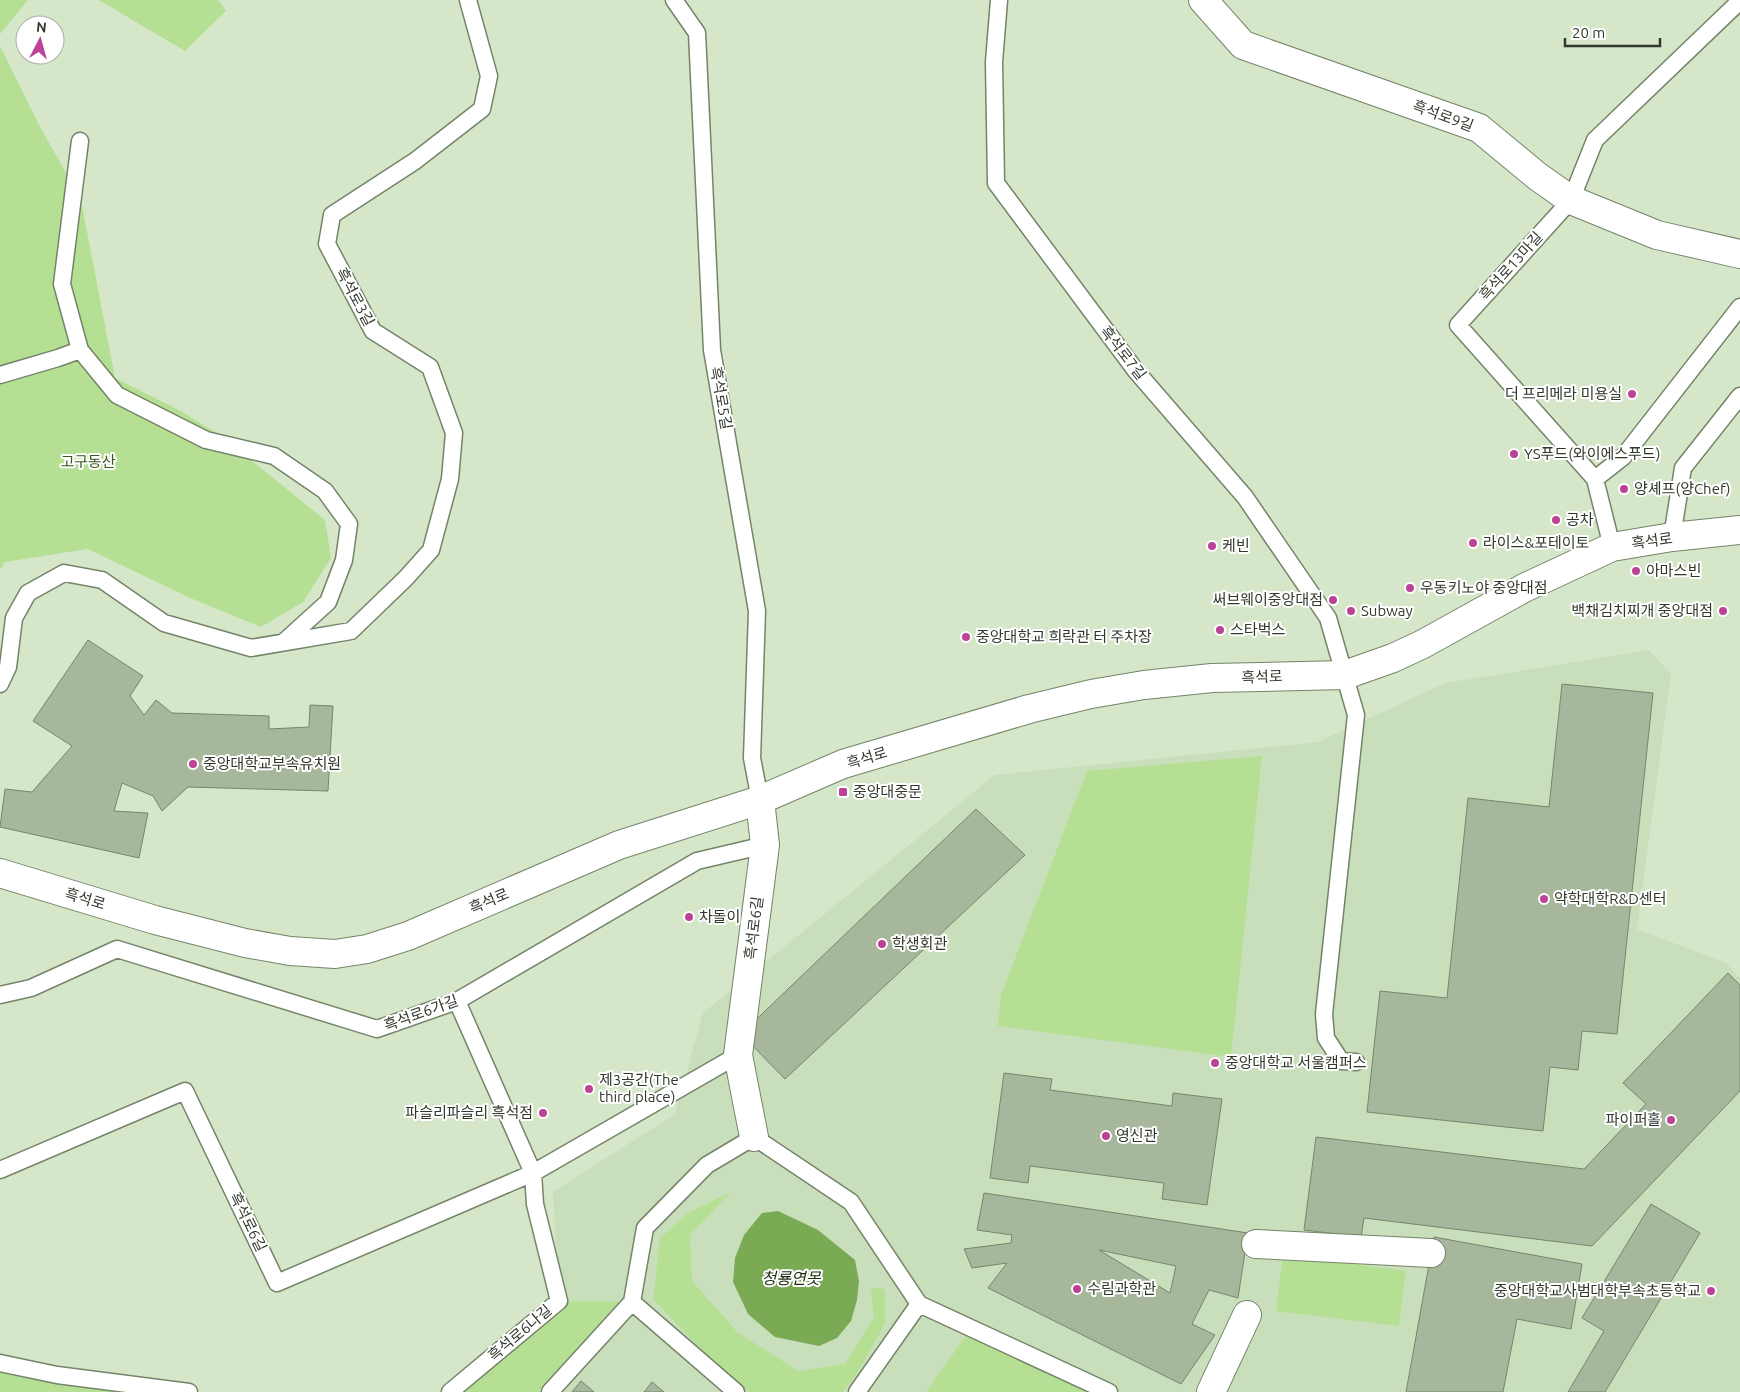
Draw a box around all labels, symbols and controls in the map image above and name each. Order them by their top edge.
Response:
north arrow [15,15,65,65]
scale bar [1565,15,1660,47]
text: N [35,19,47,36]
text: 20 m [1572,24,1605,41]
street label: 흑석로9길 [1410,97,1476,134]
street label: 흑석로13마길 [1476,228,1546,303]
street label: 흑석로3길 [333,265,378,329]
street label: 흑석로7길 [1097,322,1150,383]
street label: 흑석로5길 [708,365,735,431]
place label: 더 프리메라 미용실 [1505,385,1622,402]
marker: 더 프리메라 미용실 [1626,388,1638,400]
place label: YS푸드(와이에스푸드) [1524,445,1660,462]
marker: YS푸드(와이에스푸드) [1508,448,1520,460]
park label: 고구동산 [60,453,116,470]
place label: 양셰프(양Chef) [1634,480,1730,497]
marker: 양셰프(양Chef) [1618,483,1630,495]
place label: 공차 [1566,511,1594,528]
marker: 공차 [1550,514,1562,526]
street label: 흑석로 [1630,529,1674,552]
place label: 라이스&포테이토 [1483,534,1589,551]
place label: 케빈 [1222,537,1250,554]
marker: 라이스&포테이토 [1467,537,1479,549]
marker: 케빈 [1206,540,1218,552]
place label: 아마스빈 [1646,562,1701,579]
marker: 아마스빈 [1630,565,1642,577]
place label: 우동키노야 중앙대점 [1420,579,1548,596]
marker: 우동키노야 중앙대점 [1404,582,1416,594]
place label: 써브웨이중앙대점 [1213,591,1323,608]
marker: 써브웨이중앙대점 [1327,594,1339,606]
place label: Subway [1361,602,1413,619]
place label: 백채김치찌개 중앙대점 [1572,602,1713,619]
marker: Subway [1345,605,1357,617]
marker: 백채김치찌개 중앙대점 [1717,605,1729,617]
place label: 스타벅스 [1230,621,1285,638]
marker: 스타벅스 [1214,624,1226,636]
place label: 중앙대학교 희락관 터 주차장 [976,628,1152,645]
marker: 중앙대학교 희락관 터 주차장 [960,631,972,643]
street label: 흑석로 [1241,667,1283,686]
street label: 흑석로 [845,743,889,772]
place label: 중앙대학교부속유치원 [203,755,341,772]
marker: 중앙대학교부속유치원 [187,758,199,770]
place label: 중앙대중문 [853,783,922,800]
marker: 중앙대중문 [837,786,849,798]
street label: 흑석로 [63,884,107,913]
street label: 흑석로 [466,885,511,916]
place label: 약학대학R&D센터 [1554,890,1667,907]
marker: 약학대학R&D센터 [1538,893,1550,905]
street label: 흑석로6길 [741,895,766,961]
place label: 차돌이 [699,908,740,925]
marker: 차돌이 [683,911,695,923]
place label: 학생회관 [892,935,947,952]
marker: 학생회관 [876,938,888,950]
street label: 흑석로6가길 [382,991,460,1034]
place label: 중앙대학교 서울캠퍼스 [1225,1054,1367,1071]
marker: 중앙대학교 서울캠퍼스 [1209,1057,1221,1069]
place label: 제3공간(The third place) [599,1071,679,1105]
marker: 제3공간(The third place) [583,1083,595,1095]
place label: 파슬리파슬리 흑석점 [405,1104,533,1121]
marker: 파슬리파슬리 흑석점 [537,1107,549,1119]
place label: 파이퍼홀 [1606,1111,1661,1128]
marker: 파이퍼홀 [1665,1114,1677,1126]
place label: 영신관 [1116,1127,1158,1144]
marker: 영신관 [1100,1130,1112,1142]
street label: 흑석로6길 [227,1189,270,1254]
water label: 청룡연못 [762,1269,822,1287]
place label: 수림과학관 [1087,1280,1156,1297]
place label: 중앙대학교사범대학부속초등학교 [1494,1282,1701,1299]
marker: 수림과학관 [1071,1283,1083,1295]
marker: 중앙대학교사범대학부속초등학교 [1705,1285,1717,1297]
street label: 흑석로6나길 [485,1301,555,1364]

